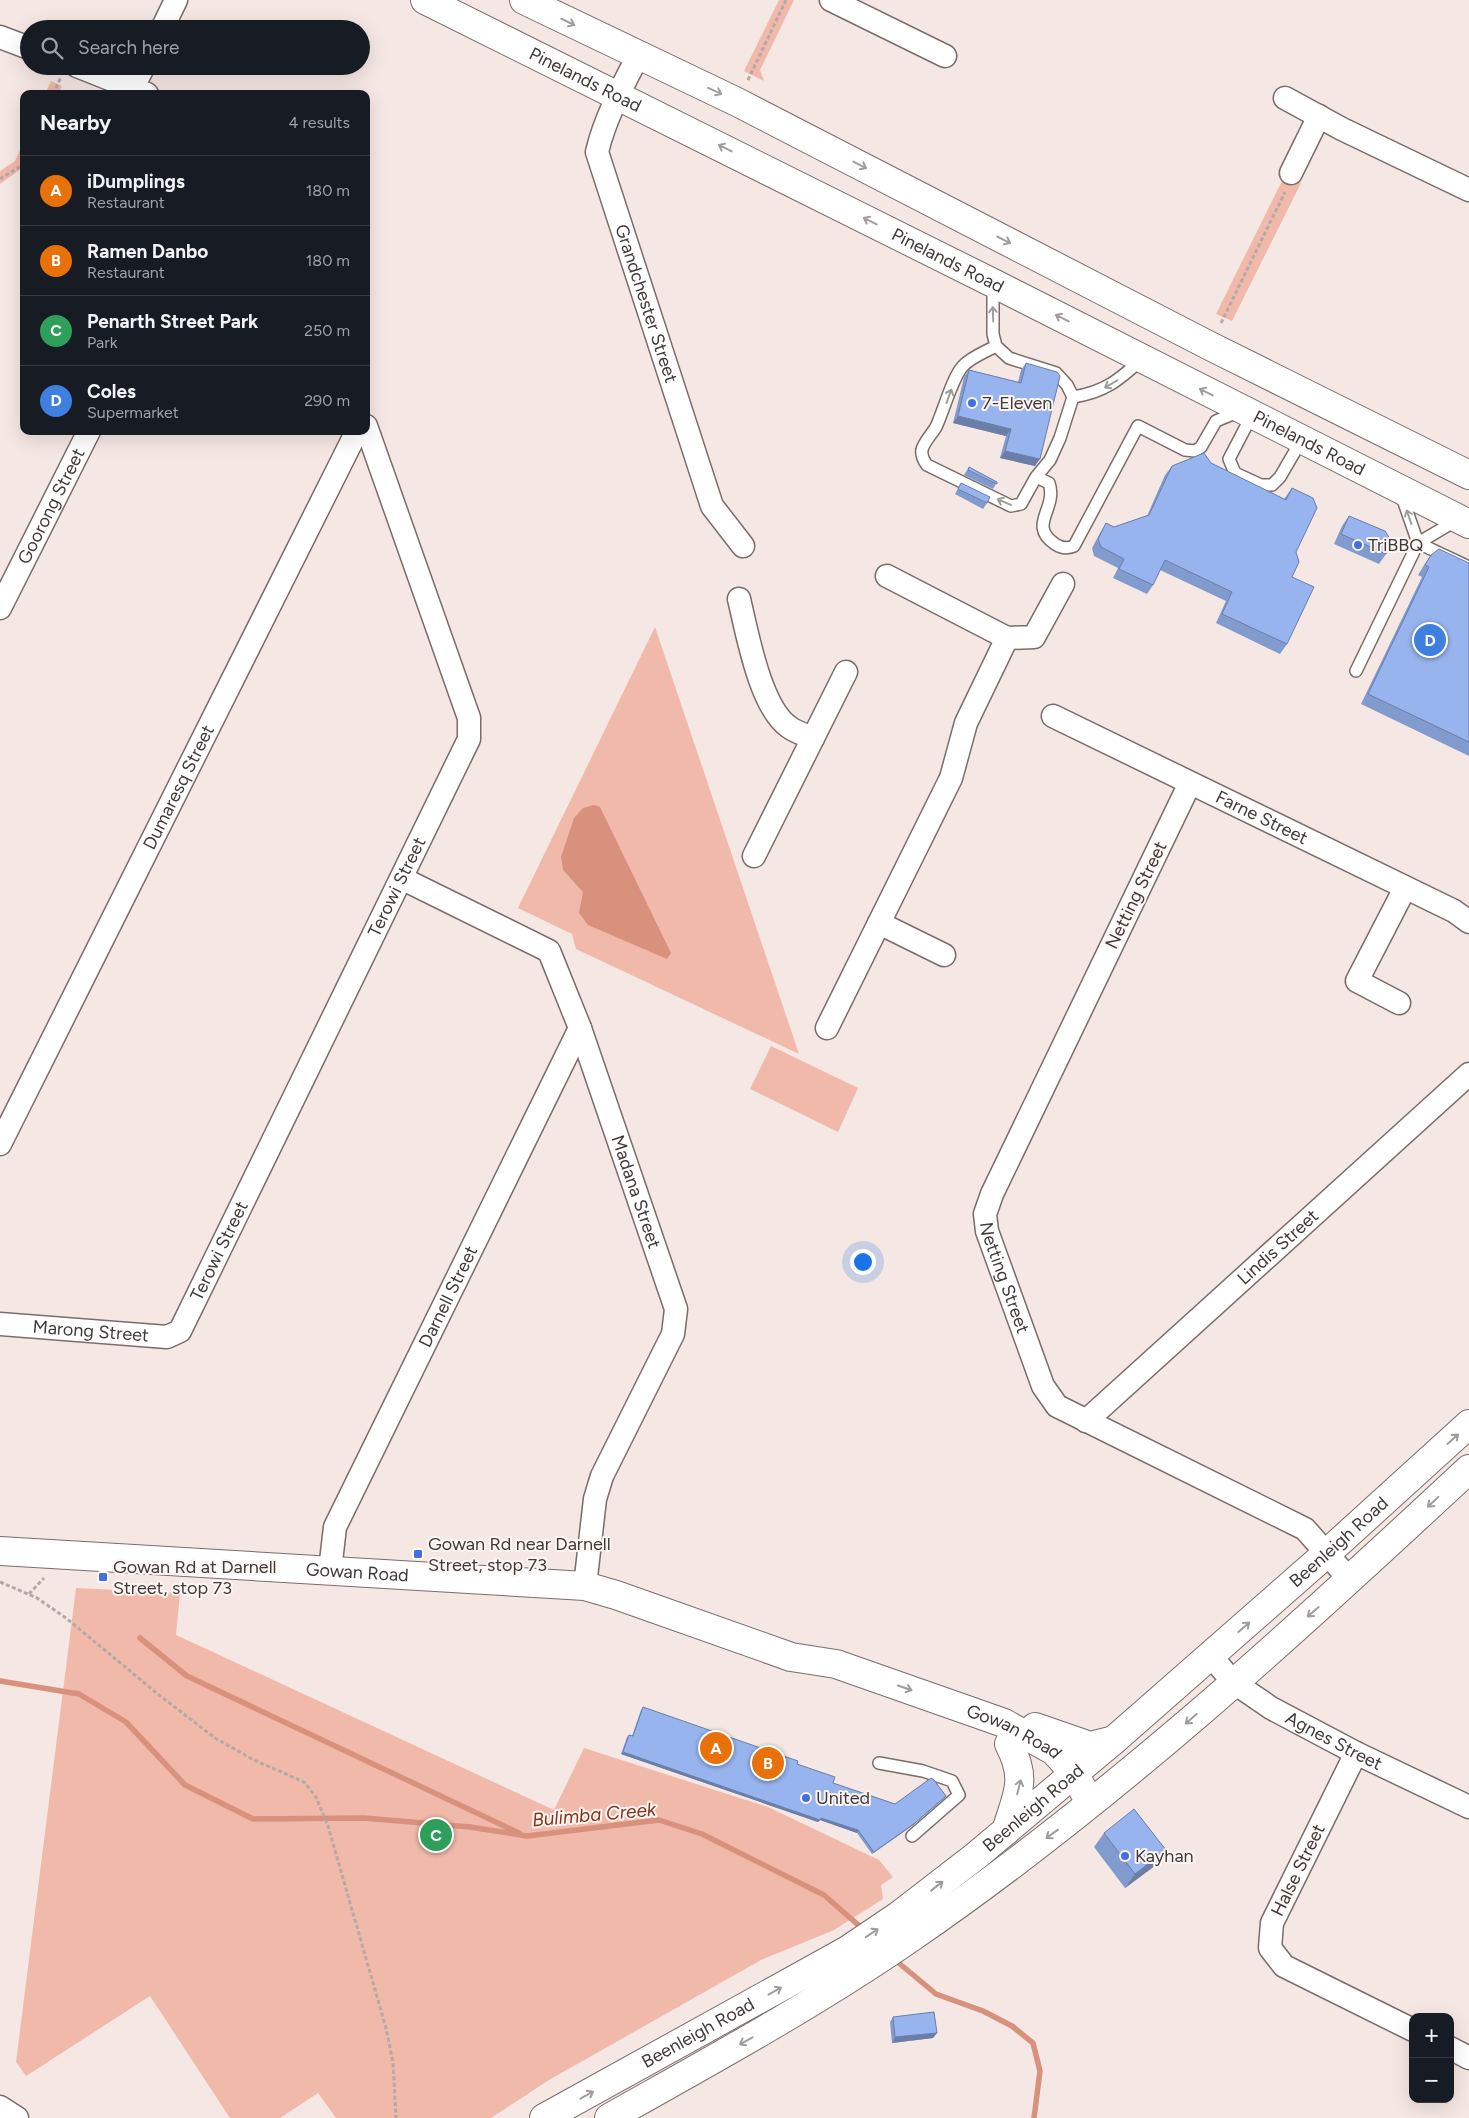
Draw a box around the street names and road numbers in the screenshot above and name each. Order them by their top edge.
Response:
street label: Pinelands Road [525,43,645,117]
street label: Grandchester Street [610,222,682,386]
street label: Pinelands Road [888,223,1008,298]
street label: Pinelands Road [1250,406,1369,481]
street label: Goorong Street [13,444,90,568]
street label: Dumaresq Street [138,721,219,853]
street label: Farne Street [1212,786,1311,849]
street label: Terowi Street [363,833,430,940]
street label: Netting Street [1100,837,1172,952]
street label: Madana Street [606,1132,666,1252]
street label: Terowi Street [186,1197,253,1304]
street label: Lindis Street [1233,1205,1323,1289]
street label: Netting Street [975,1221,1034,1337]
street label: Darnell Street [414,1242,482,1351]
street label: Marong Street [32,1316,150,1347]
street label: Beenleigh Road [1285,1492,1393,1592]
street label: Gowan Road [305,1558,409,1586]
street label: Gowan Road [963,1700,1067,1763]
street label: Agnes Street [1282,1707,1386,1775]
street label: Beenleigh Road [978,1759,1088,1856]
street label: Halse Street [1266,1820,1330,1920]
street label: Beenleigh Road [638,1993,758,2073]

